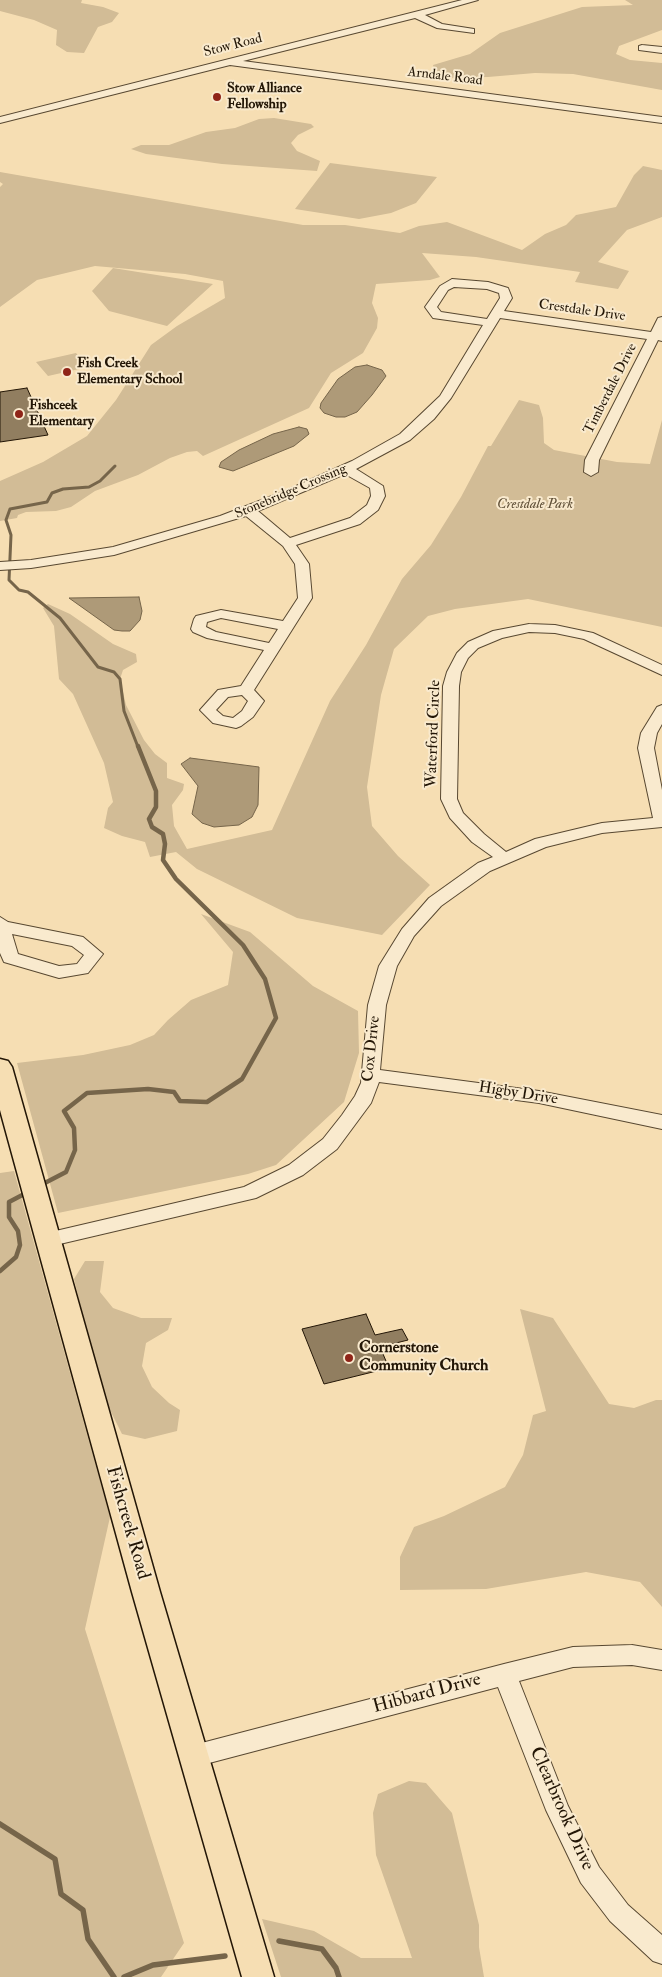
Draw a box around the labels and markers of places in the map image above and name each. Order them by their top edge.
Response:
place label: Stow Alliance Fellowship [227,81,302,114]
marker: Stow Alliance Fellowship [211,91,223,103]
place label: Fish Creek Elementary School [77,356,183,388]
marker: Fish Creek Elementary School [61,366,73,378]
place label: Fishceek Elementary [29,398,94,431]
marker: Fishceek Elementary [13,408,25,420]
place label: Cornerstone Community Church [359,1339,488,1377]
marker: Cornerstone Community Church [343,1352,355,1364]

